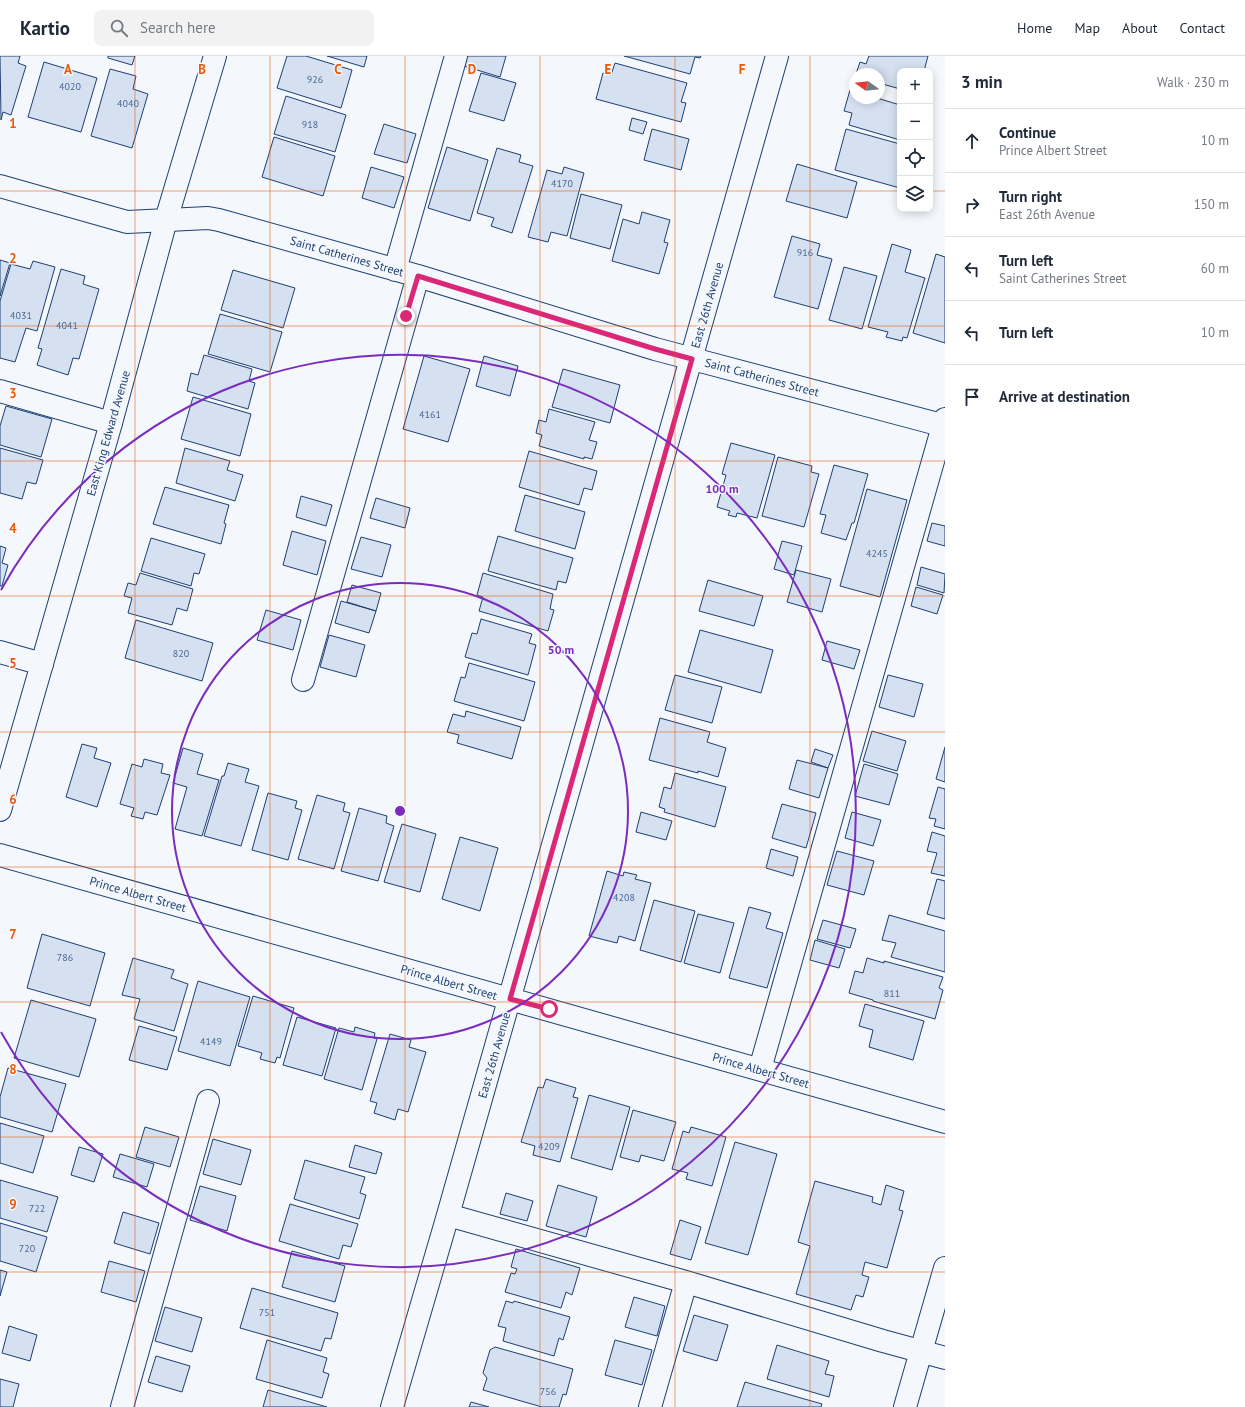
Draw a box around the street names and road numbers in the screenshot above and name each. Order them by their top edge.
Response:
street label: Saint Catherines Street [288,233,406,279]
street label: East 26th Avenue [688,260,726,350]
street label: Saint Catherines Street [703,355,821,399]
street label: East King Edward Avenue [83,368,133,498]
street label: Prince Albert Street [88,873,188,915]
street label: Prince Albert Street [399,961,499,1003]
street label: East 26th Avenue [475,1010,513,1100]
street label: Prince Albert Street [711,1049,811,1091]

